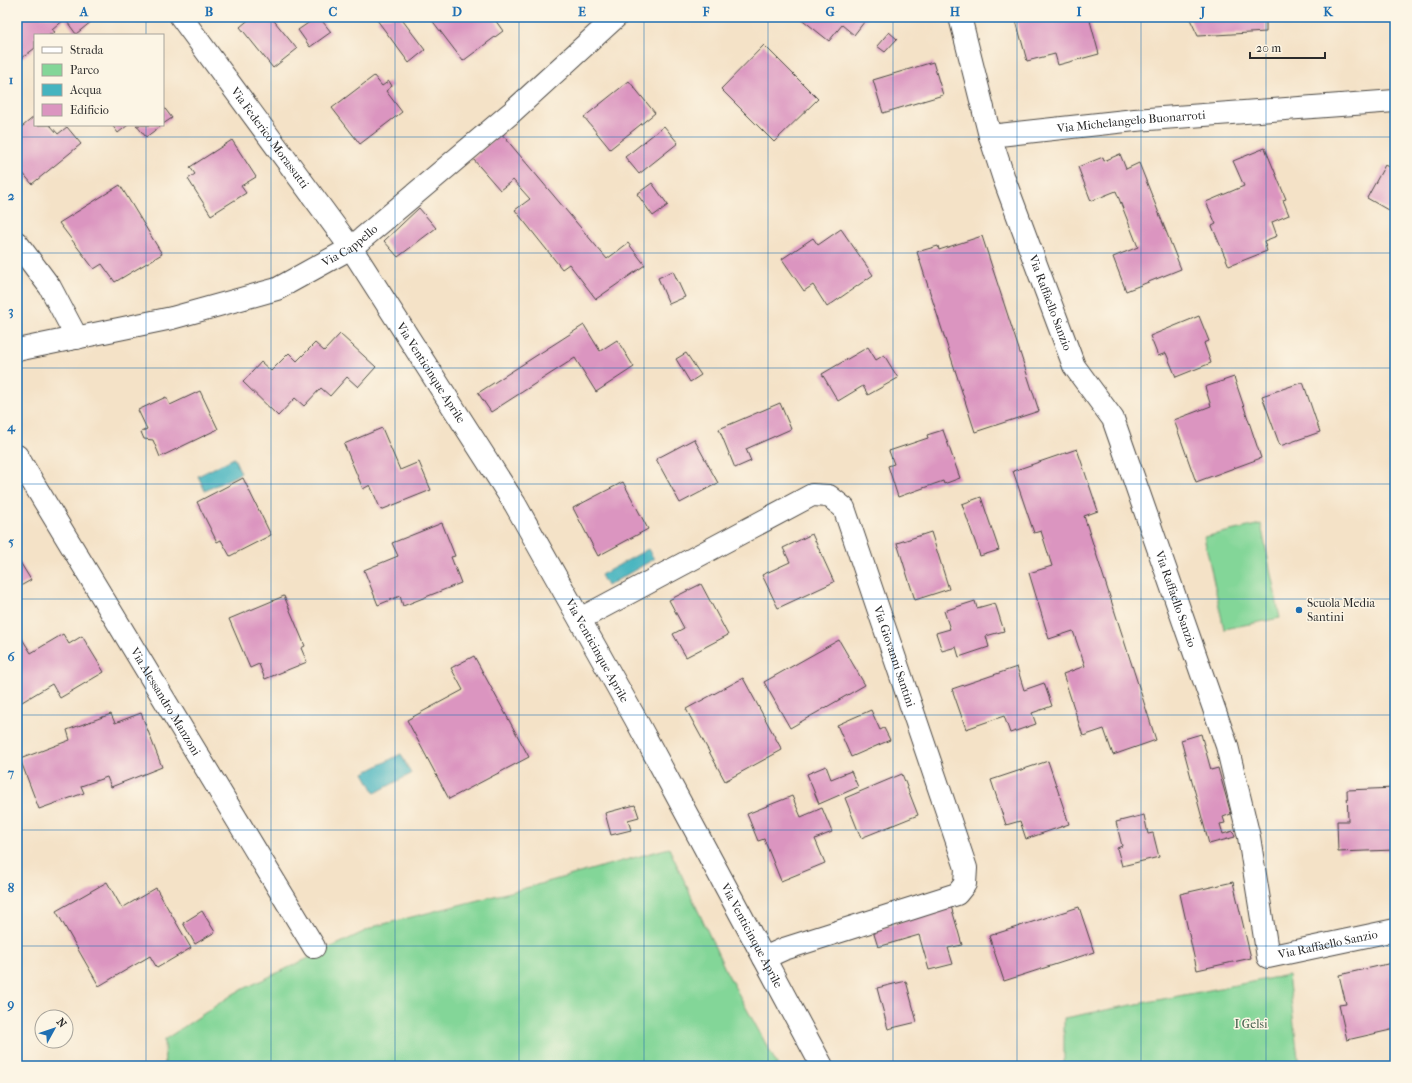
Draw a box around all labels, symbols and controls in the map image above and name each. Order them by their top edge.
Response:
text: A [79,4,89,19]
text: B [205,4,214,19]
text: C [329,4,338,19]
text: D [452,4,462,19]
text: E [578,4,586,19]
text: F [702,4,710,19]
text: G [825,4,835,19]
text: H [950,4,961,19]
text: I [1076,4,1082,19]
text: J [1199,4,1206,20]
text: K [1323,4,1334,19]
legend [34,34,164,126]
scale bar [1250,34,1325,60]
text: 20 m [1256,41,1281,55]
text: Strada [70,43,104,57]
text: Parco [70,63,99,77]
text: 1 [9,72,14,87]
text: Acqua [69,83,102,97]
street label: Via Federico Morassutti [227,84,312,191]
text: Edificio [70,103,109,117]
street label: Via Michelangelo Buonarroti [1055,108,1206,136]
text: 2 [8,188,15,203]
street label: Via Cappello [319,222,380,270]
street label: Via Raffaello Sanzio [1026,252,1075,353]
text: 3 [8,303,14,319]
street label: Via Venticinque Aprile [393,319,468,426]
text: 4 [6,419,16,435]
text: 5 [8,534,14,549]
street label: Via Raffaello Sanzio [1152,548,1199,649]
street label: Via Venticinque Aprile [562,596,632,705]
place label: Scuola Media Santini [1307,596,1376,624]
street label: Via Giovanni Santini [870,603,918,709]
marker: Scuola Media Santini [1294,605,1304,615]
street label: Via Alessandro Manzoni [127,644,204,758]
text: 6 [7,649,15,664]
text: 7 [7,765,15,780]
text: 8 [8,880,15,895]
street label: Via Venticinque Aprile [718,880,786,990]
street label: Via Raffaello Sanzio [1276,927,1379,962]
text: 9 [7,996,15,1012]
north arrow [34,1009,74,1049]
text: N [54,1016,69,1031]
park label: I Gelsi [1235,1017,1268,1031]

